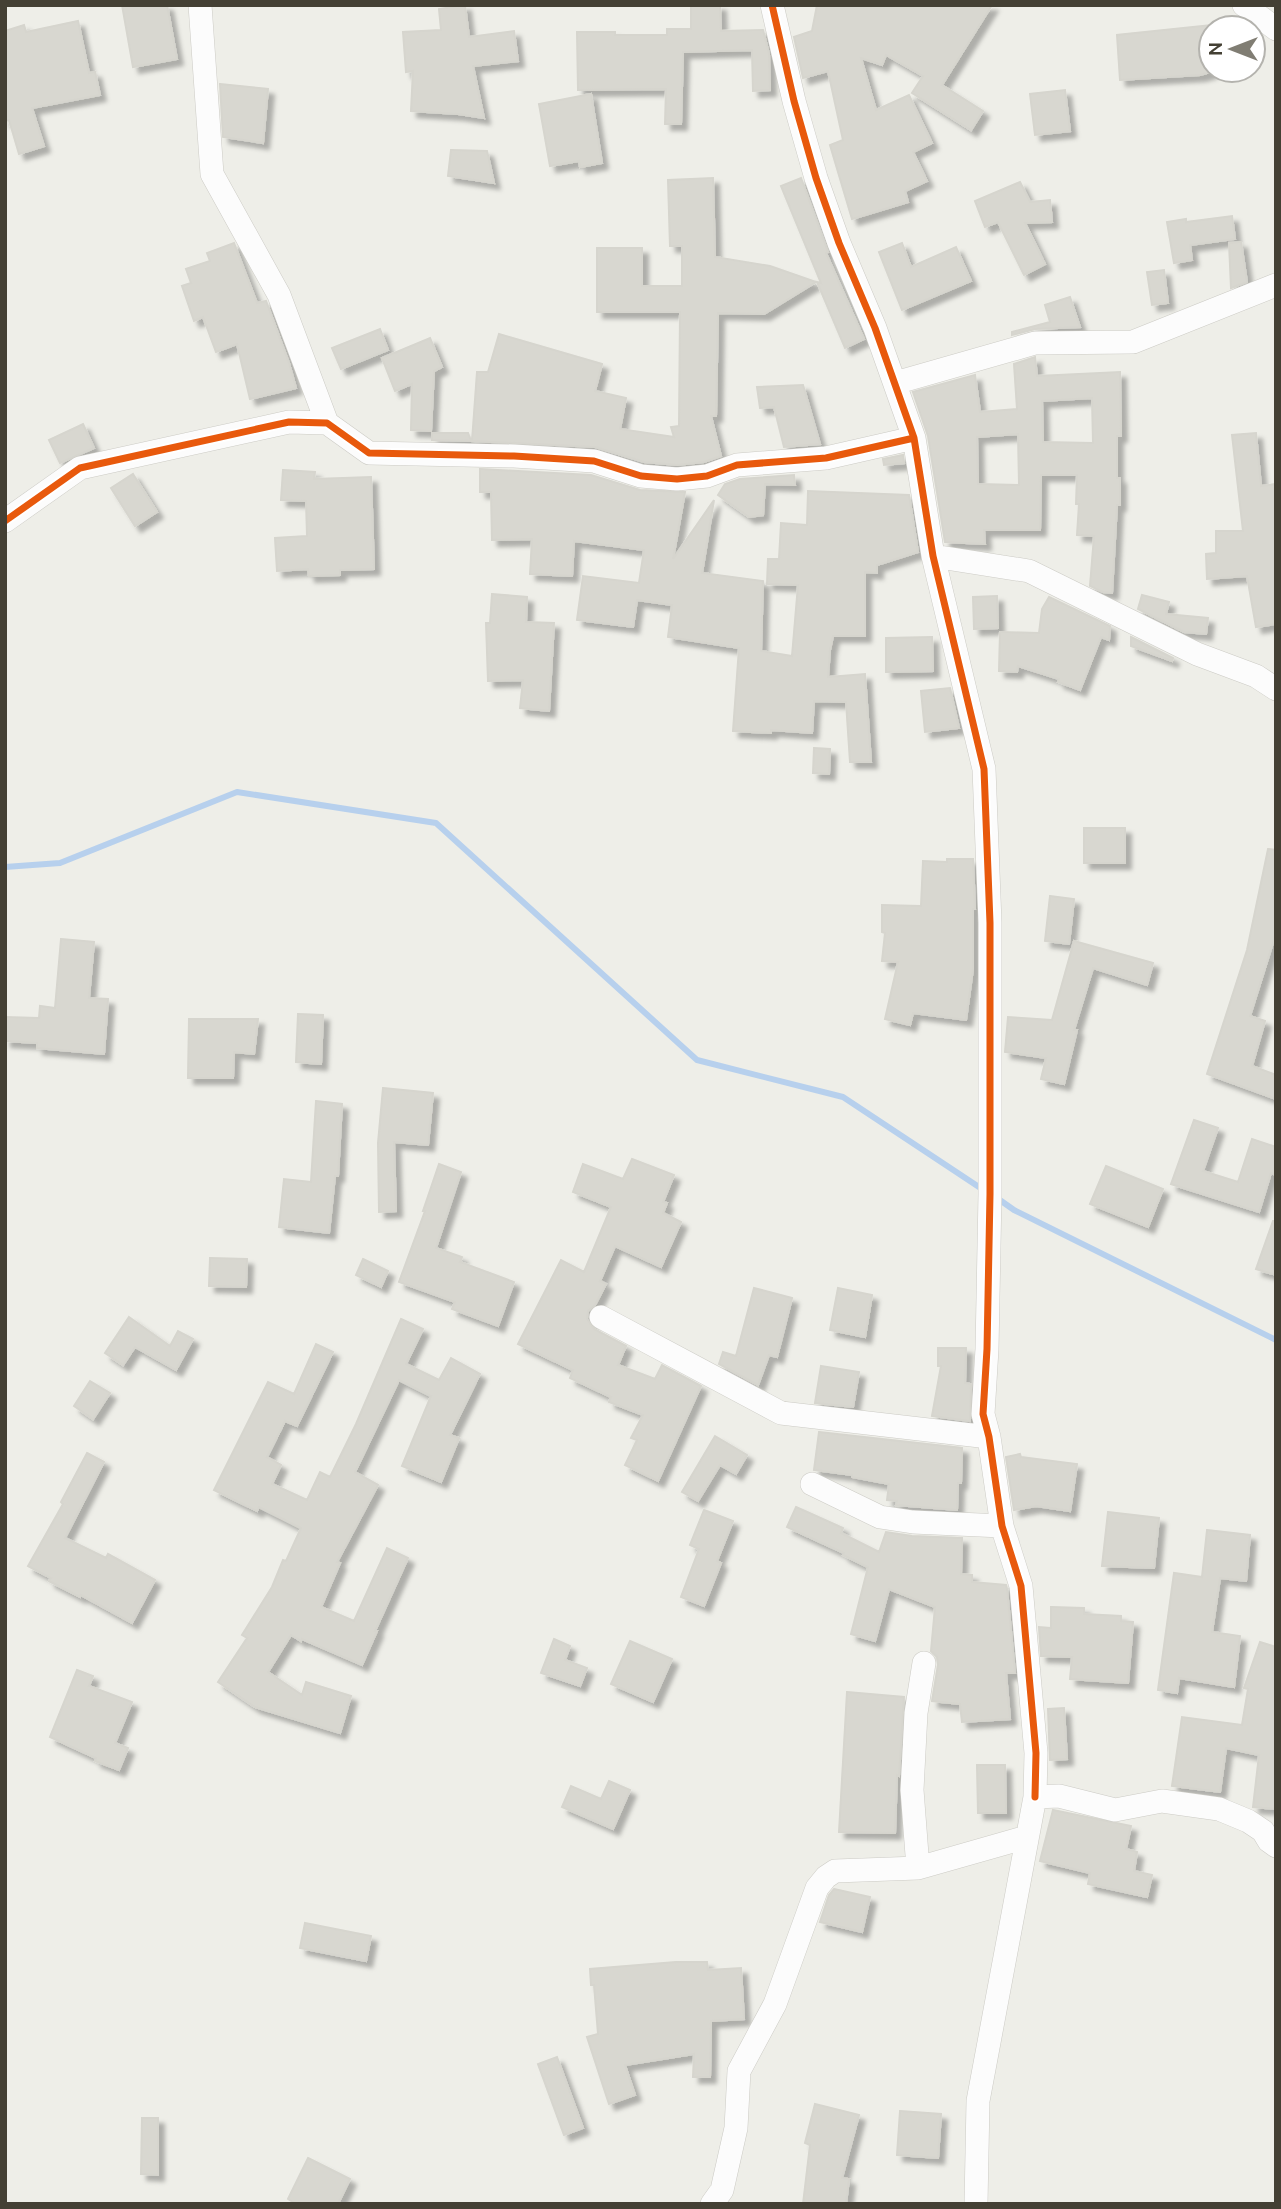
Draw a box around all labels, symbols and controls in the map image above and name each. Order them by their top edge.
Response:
north arrow [1197,14,1267,84]
text: N [1204,42,1226,56]

